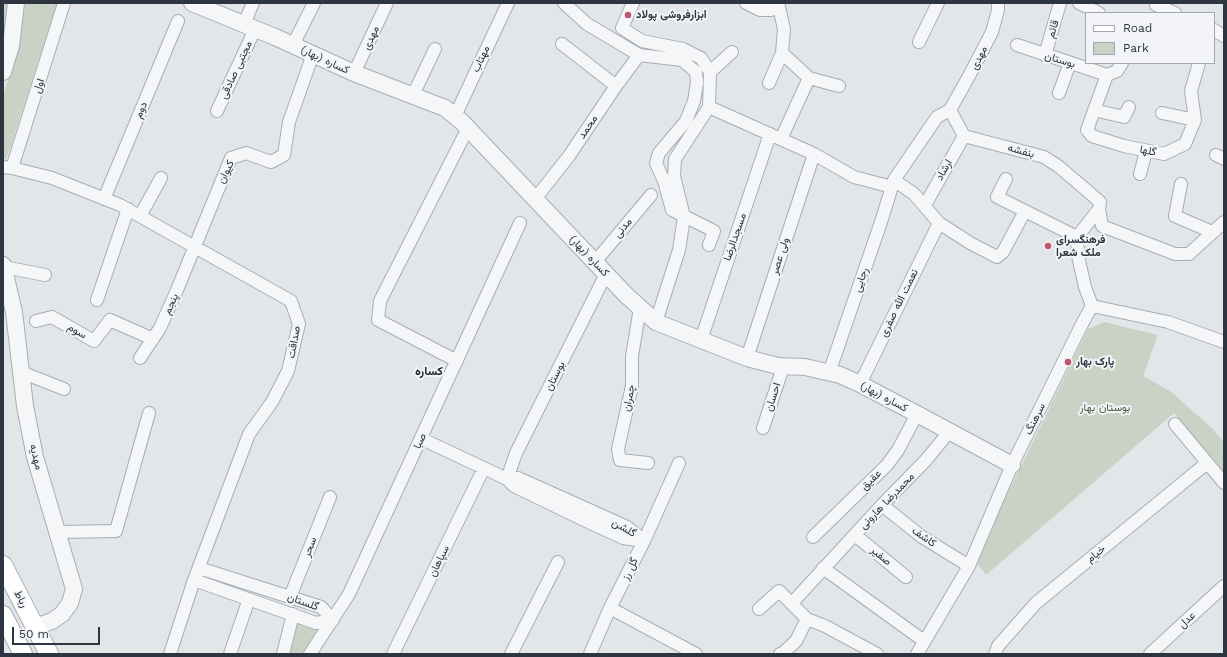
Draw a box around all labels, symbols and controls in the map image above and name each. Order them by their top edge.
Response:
place label: ابزارفروشی پولاد [636,8,707,22]
marker: ابزارفروشی پولاد [623,10,633,20]
legend [1085,12,1215,64]
street label: قائم [1044,18,1062,40]
text: Road [1123,21,1152,35]
street label: مهدی [360,24,382,52]
street label: مجتبی صادقی [217,39,255,101]
text: Park [1123,41,1149,55]
street label: کساره (بهار) [299,43,351,77]
street label: مهتاب [469,43,493,75]
street label: مهدی [967,44,991,72]
street label: بوستان [1043,49,1077,71]
street label: اول [30,77,48,95]
street label: دوم [132,100,150,120]
street label: محمد [575,113,601,141]
street label: بنفشه [1006,141,1036,161]
street label: گلها [1139,143,1157,159]
street label: ارشاد [933,157,955,183]
street label: کیوان [215,158,237,186]
street label: مسجدالرضا [721,211,749,263]
street label: مدنی [611,215,635,241]
street label: کساره (بهار) [566,233,612,279]
place label: فرهنگسرای ملک شعرا [1056,233,1105,259]
street label: ولی عصر [768,236,792,276]
marker: فرهنگسرای ملک شعرا [1043,241,1053,251]
street label: رجایی [851,266,871,294]
street label: نعمت الله صفری [877,267,921,339]
street label: پنجم [161,291,181,317]
street label: سوم [65,320,89,342]
street label: صداقت [285,325,303,359]
place label: پارک بهار [1076,355,1114,369]
marker: پارک بهار [1063,357,1073,367]
street label: بوستان [542,359,568,393]
district label: کساره [415,364,443,378]
street label: کساره (بهار) [858,379,910,415]
street label: احسان [762,381,784,413]
street label: چمران [620,383,638,413]
street label: سرهنگ [1022,401,1048,437]
park label: بوستان بهار [1080,401,1130,415]
street label: صبا [411,431,429,451]
street label: مهدیه [26,443,46,471]
street label: عقیق [858,467,884,493]
street label: محمدرضا هارونی [857,470,917,532]
street label: گلشن [610,516,638,540]
street label: کاشف [909,524,939,550]
street label: سحر [300,535,320,559]
street label: خیام [1084,542,1108,566]
street label: سپاهان [426,543,452,579]
street label: صفیر [868,543,894,569]
street label: گل رز [619,556,641,582]
street label: رباط [11,588,31,610]
street label: گلستان [286,590,320,614]
street label: عدل [1176,609,1198,631]
scale bar [14,619,102,645]
text: 50 m [19,627,49,641]

